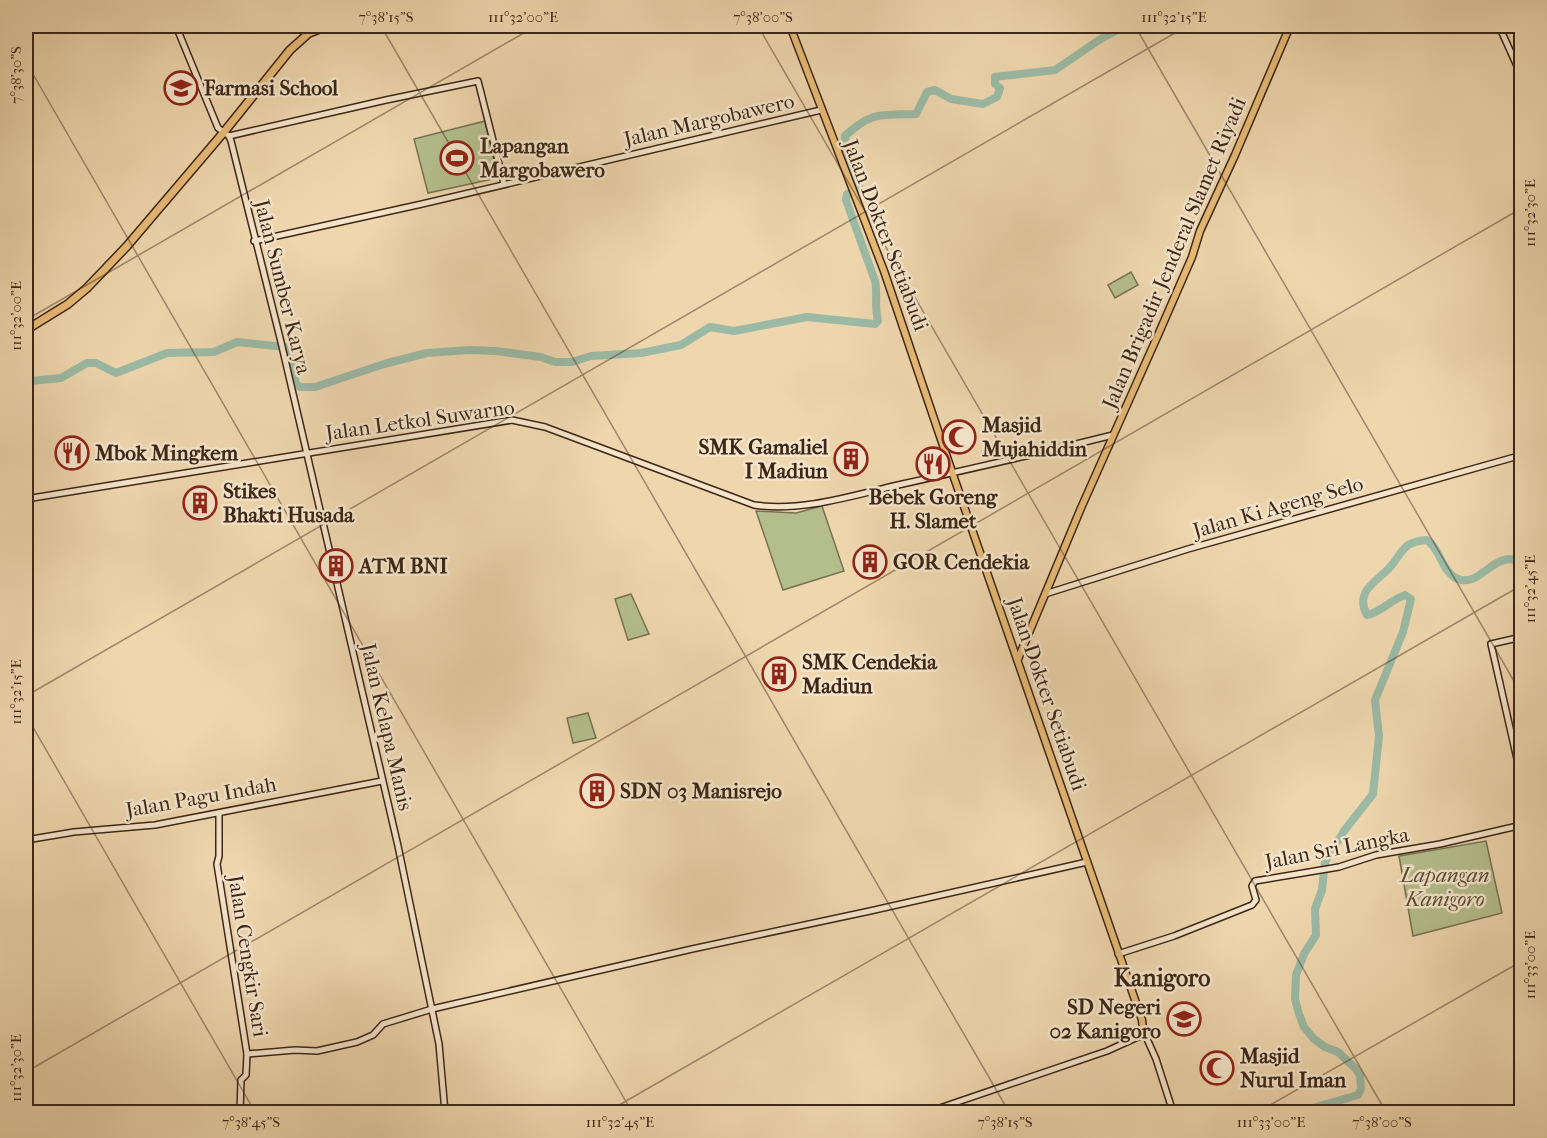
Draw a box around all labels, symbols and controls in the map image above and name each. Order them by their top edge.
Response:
text: 7°38'15"S [359,8,414,26]
text: 111°32'00"E [488,8,558,26]
text: 7°38'00"S [733,8,793,26]
text: 111°32'15"E [1141,8,1207,26]
text: 7°38'30"S [7,46,25,104]
school or university icon: Farmasi School [163,70,199,106]
place label: Farmasi School [203,76,338,100]
street label: Jalan Margobawero [619,89,797,152]
street label: Jalan Brigadir Jenderal Slamet Riyadi [1096,94,1251,414]
place label: Lapangan Margobawero [479,134,605,182]
street label: Jalan Dokter Setiabudi [838,134,934,334]
sports icon: Lapangan Margobawero [439,140,475,176]
text: 111°32'30"E [1521,179,1539,247]
street label: Jalan Sumber Karya [249,195,316,377]
text: 111°32'00"E [7,281,25,351]
street label: Jalan Letkol Suwarno [322,395,516,445]
place label: Masjid Mujahiddin [981,413,1088,461]
mosque icon: Masjid Mujahiddin [941,419,977,455]
restaurant icon: Mbok Mingkem [54,435,90,471]
place label: SMK Gamaliel I Madiun [698,435,829,483]
place label: Mbok Mingkem [94,441,239,465]
building icon: SMK Gamaliel I Madiun [833,441,869,477]
restaurant icon: Bebek Goreng H. Slamet [915,446,951,482]
street label: Jalan Ki Ageng Selo [1188,471,1366,543]
place label: Stikes Bhakti Husada [223,479,355,527]
building icon: Stikes Bhakti Husada [182,485,218,521]
place label: Bebek Goreng H. Slamet [869,485,998,533]
building icon: GOR Cendekia [852,544,888,580]
building icon: ATM BNI [318,548,354,584]
place label: GOR Cendekia [893,550,1030,574]
place label: ATM BNI [357,554,448,578]
text: 111°32'45"E [1521,555,1539,623]
street label: Jalan Dokter Setiabudi [1002,592,1091,794]
street label: Jalan Kelapa Manis [356,639,418,813]
place label: SMK Cendekia Madiun [801,650,938,698]
building icon: SMK Cendekia Madiun [761,656,797,692]
text: 111°32'15"E [7,659,25,725]
street label: Jalan Pagu Indah [122,772,278,822]
building icon: SDN 03 Manisrejo [579,773,615,809]
place label: SDN 03 Manisrejo [620,779,782,803]
street label: Jalan Sri Langka [1261,822,1411,874]
park label: Lapangan Kanigoro [1399,863,1490,911]
street label: Jalan Cengkir Sari [223,871,273,1039]
text: 111°33'00"E [1521,931,1539,999]
district label: Kanigoro [1114,964,1210,992]
place label: SD Negeri 02 Kanigoro [1049,995,1162,1043]
school or university icon: SD Negeri 02 Kanigoro [1166,1001,1202,1037]
text: 111°32'30"E [7,1034,25,1102]
place label: Masjid Nurul Iman [1239,1044,1347,1092]
mosque icon: Masjid Nurul Iman [1199,1050,1235,1086]
text: 7°38'45"S [222,1113,280,1131]
text: 111°32'45"E [586,1113,654,1131]
text: 7°38'15"S [978,1113,1033,1131]
text: 111°33'00"E [1237,1113,1305,1131]
text: 7°38'00"S [1352,1113,1412,1131]

